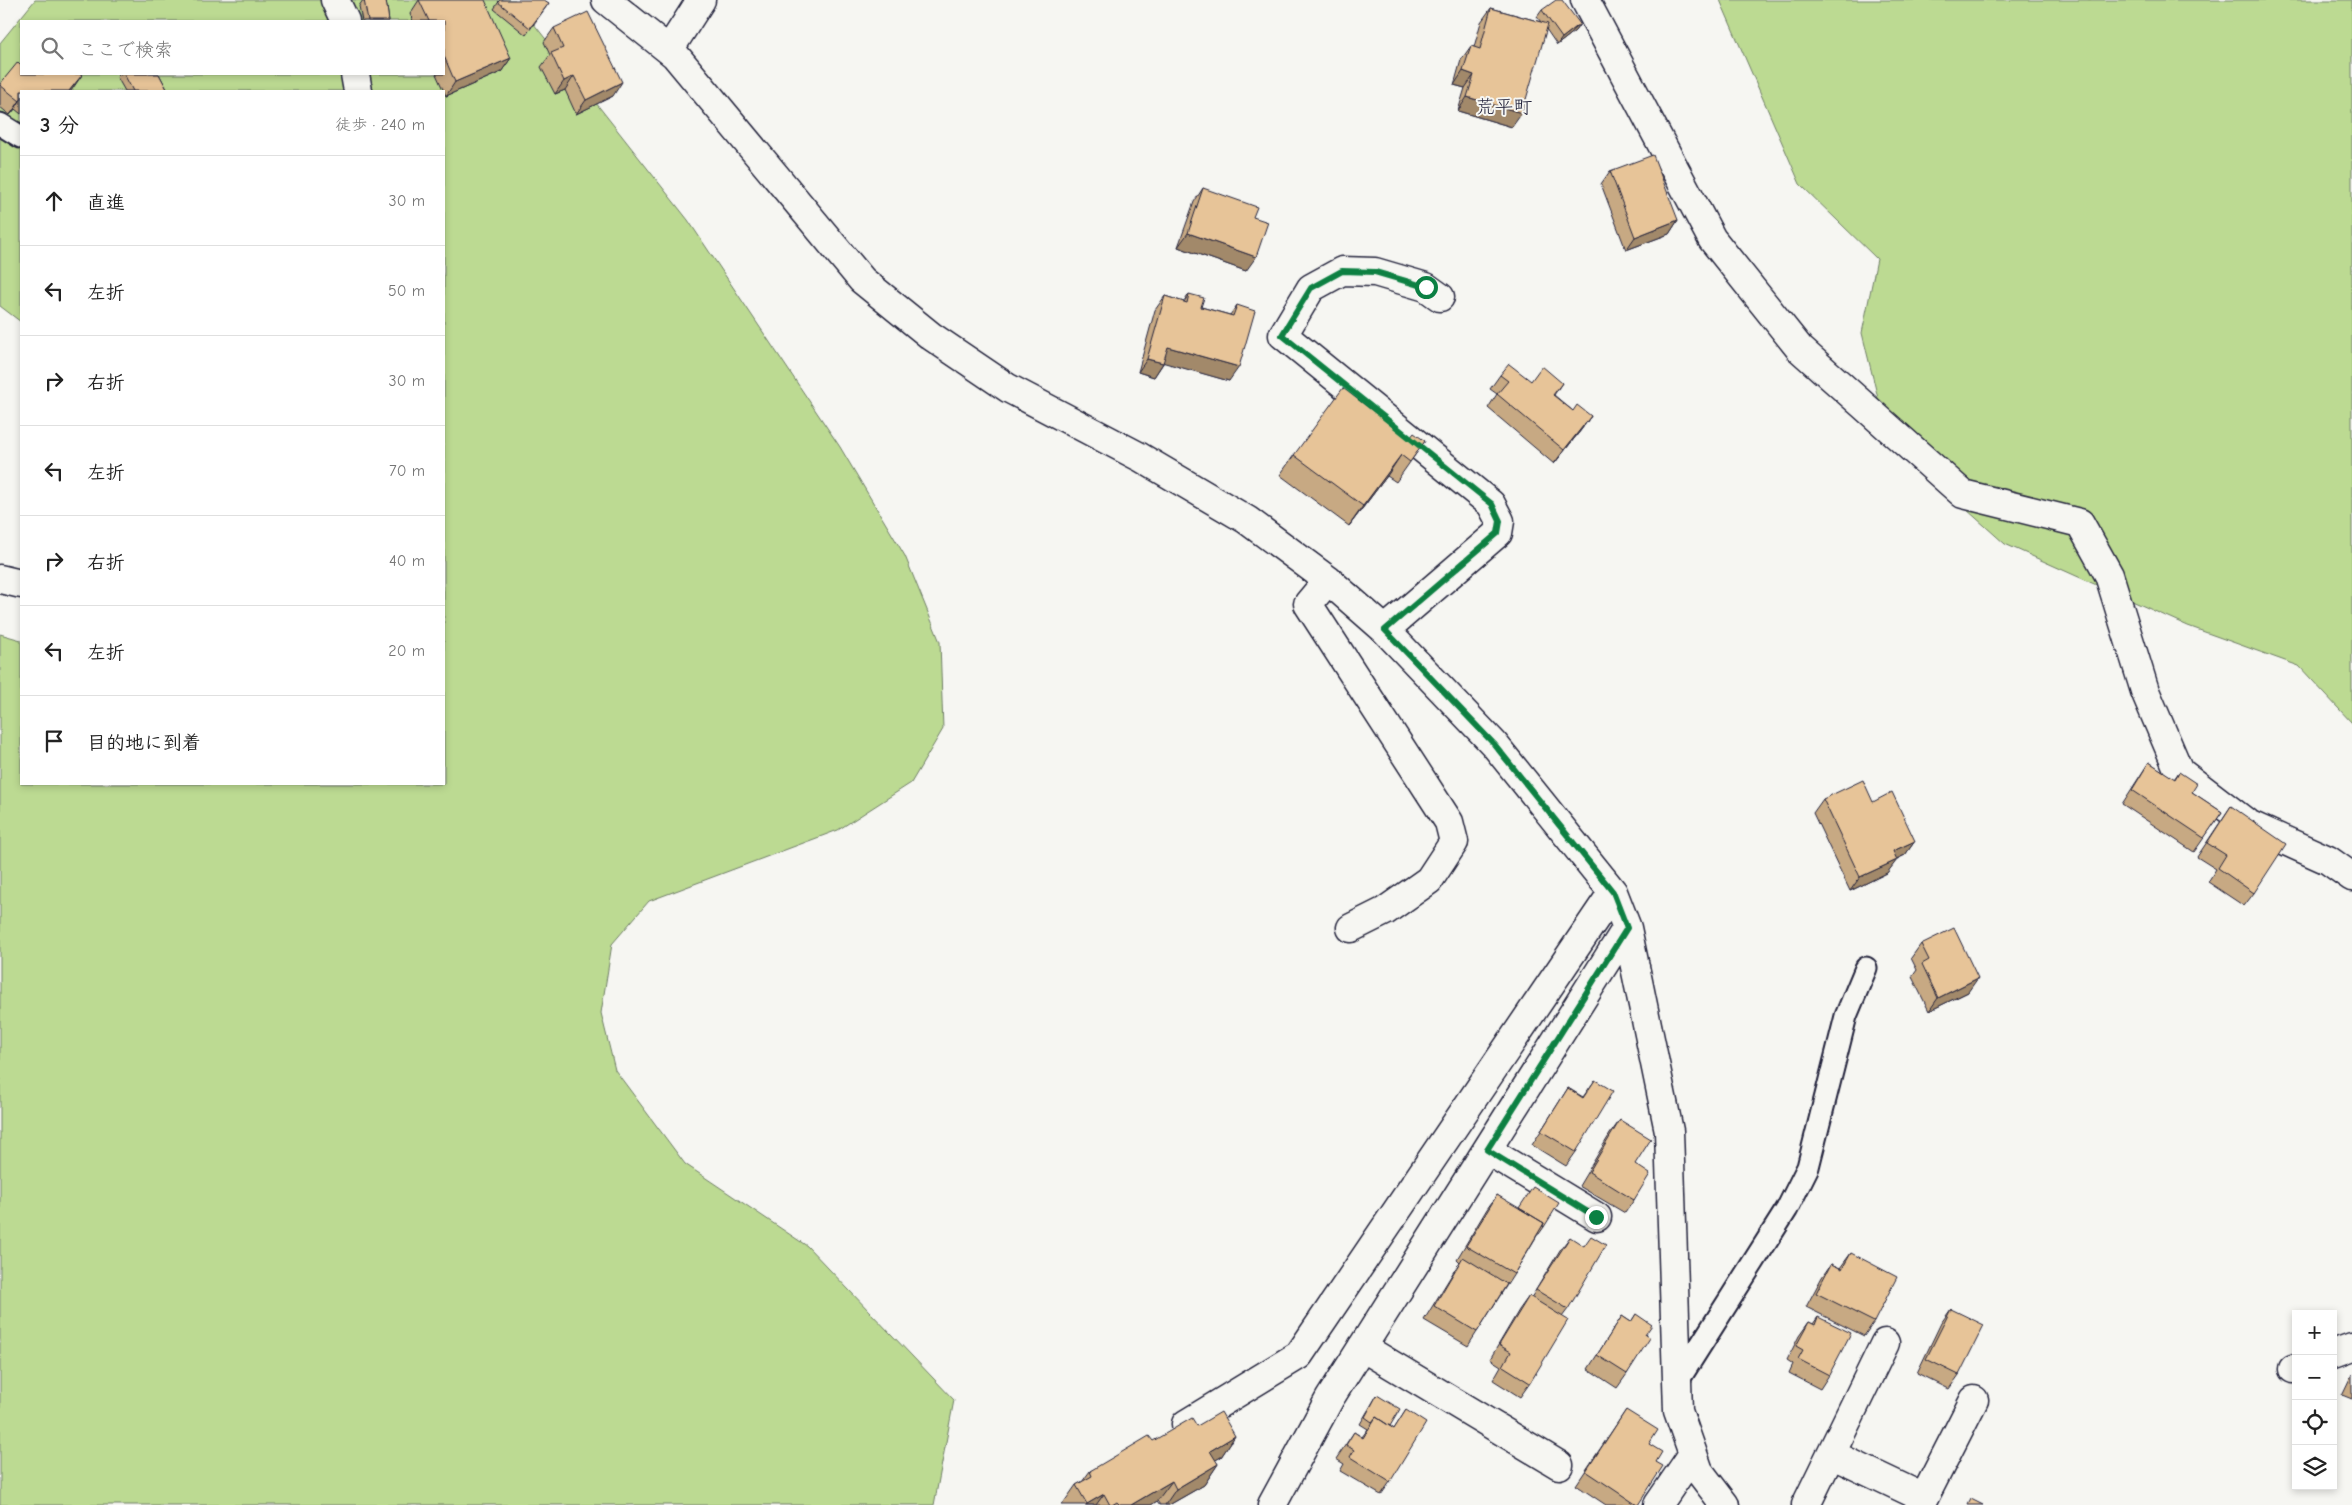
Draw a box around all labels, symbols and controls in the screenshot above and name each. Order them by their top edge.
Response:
search box [20,20,445,75]
icon: search [38,34,66,62]
text: ここで検索 [78,39,173,61]
district label: 荒平町 [1475,96,1533,118]
text: 3 分 [40,113,79,137]
text: 徒歩 · 240 m [335,116,425,134]
icon: ahead [40,187,68,215]
text: 直進 [87,192,125,214]
text: 30 m [389,192,425,210]
route start [1415,276,1438,299]
icon: left [40,277,68,305]
text: 左折 [87,282,125,304]
text: 50 m [388,282,425,300]
icon: right [40,367,68,395]
text: 右折 [87,372,125,394]
text: 30 m [389,372,425,390]
icon: left [40,457,68,485]
text: 左折 [87,462,125,484]
text: 70 m [389,462,425,480]
icon: right [40,547,68,575]
text: 右折 [87,552,125,574]
text: 40 m [389,552,425,570]
icon: left [40,637,68,665]
text: 左折 [87,642,125,664]
text: 20 m [388,642,425,660]
icon: arrive [40,727,68,755]
text: 目的地に到着 [87,732,201,754]
route end [1585,1206,1608,1229]
map controls [2292,1310,2337,1490]
button: + [2292,1310,2337,1355]
button: − [2292,1355,2337,1400]
button: locate [2292,1400,2337,1445]
button: layers [2292,1445,2337,1490]

